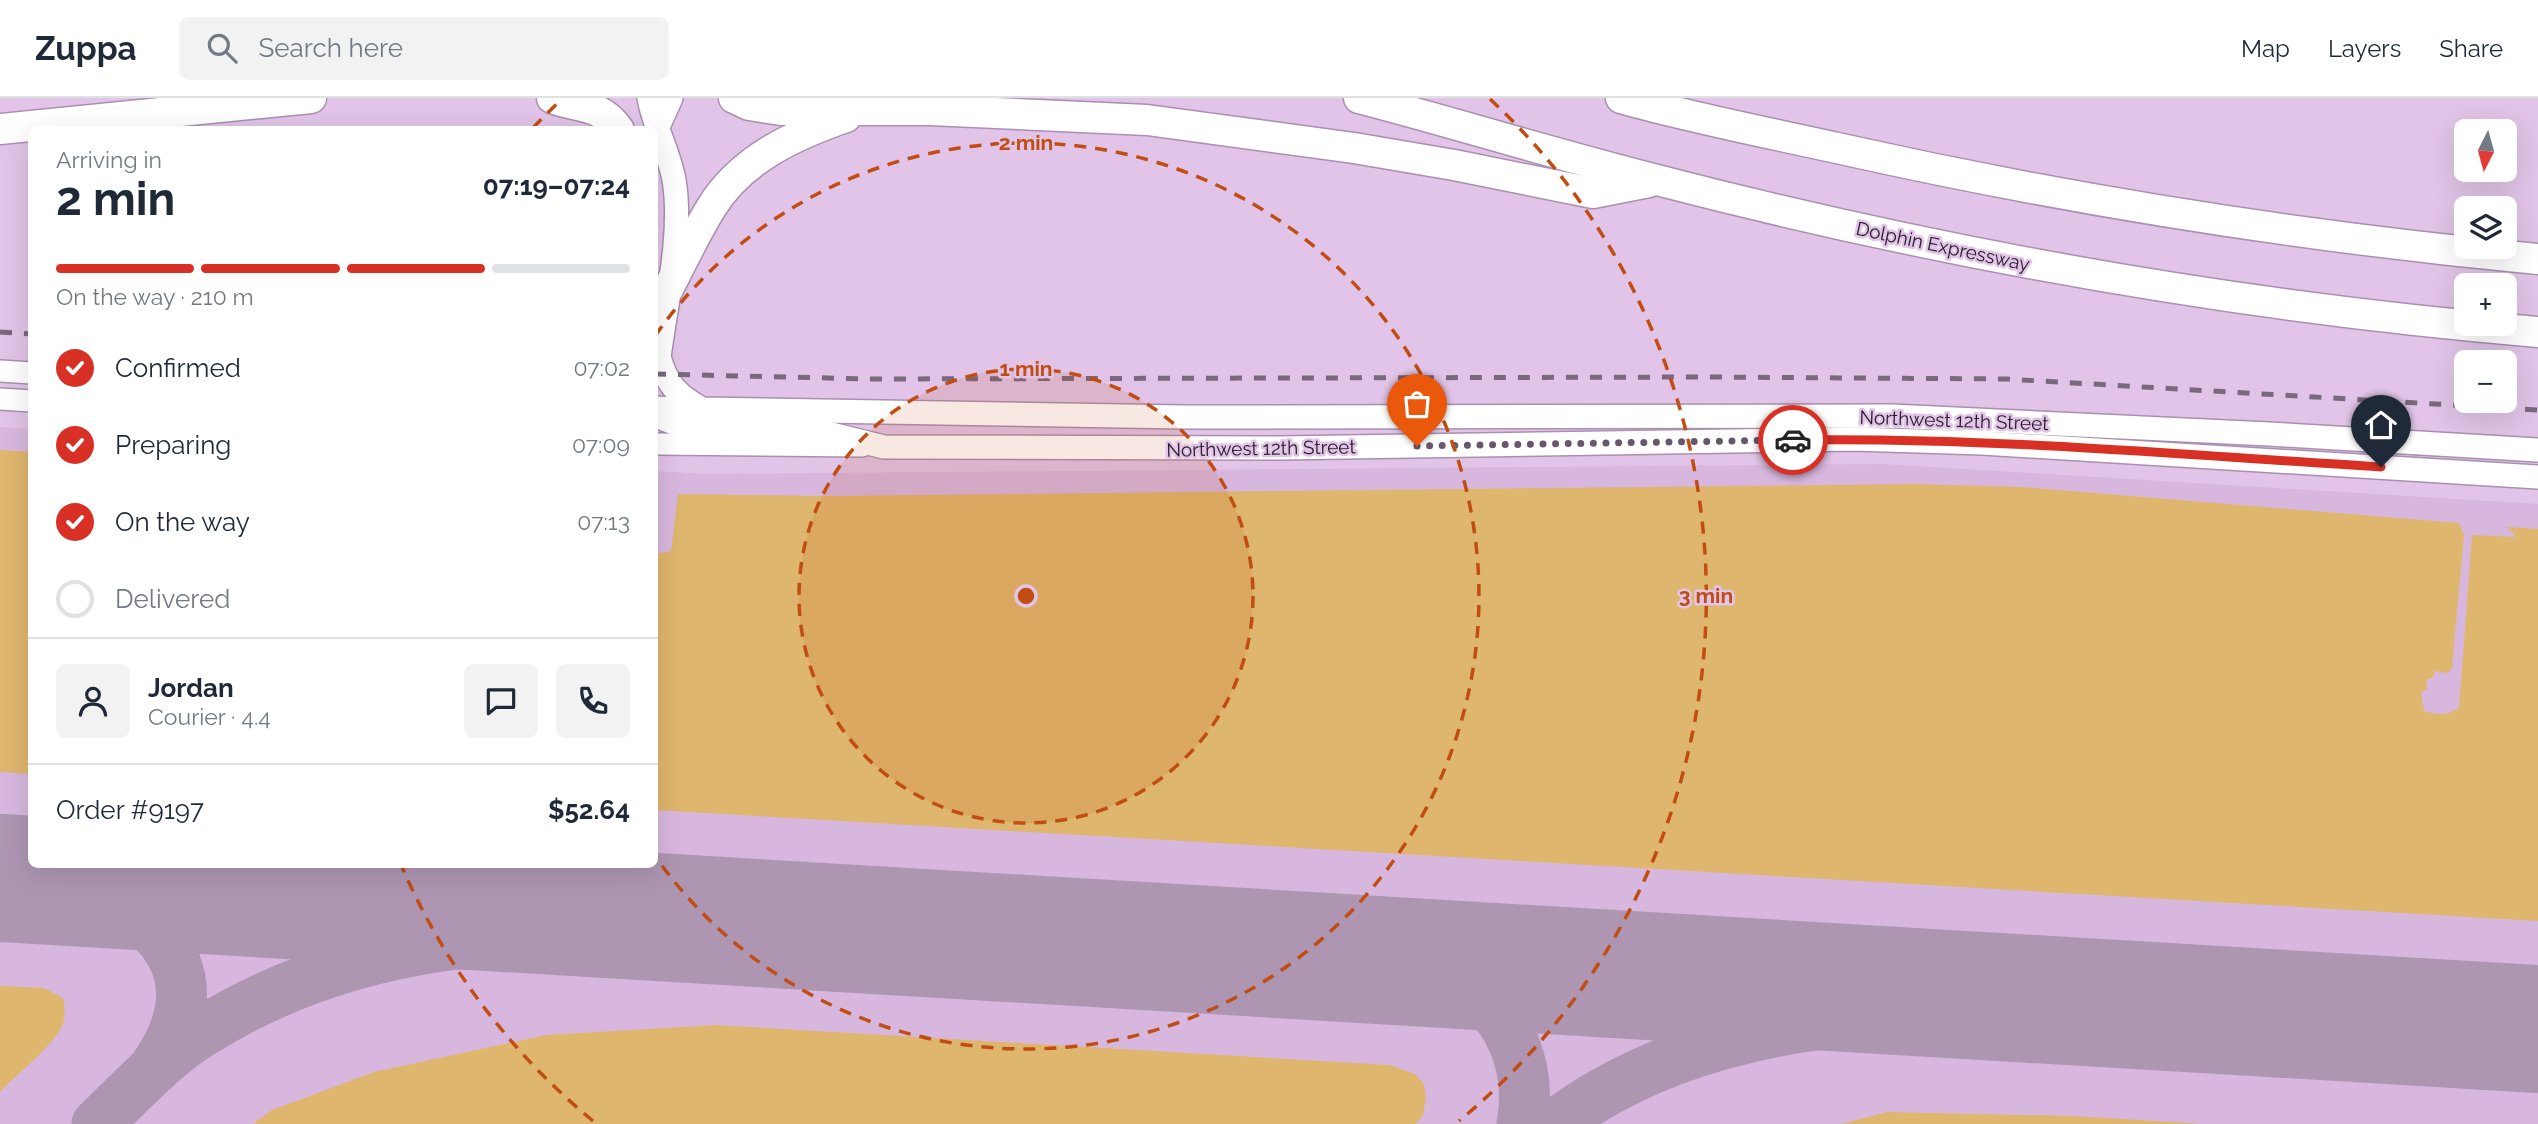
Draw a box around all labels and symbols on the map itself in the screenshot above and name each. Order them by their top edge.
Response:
north arrow [2454,119,2516,182]
text: 2 min [999,130,1053,155]
street label: Dolphin Expressway [1854,217,2032,275]
text: 1 min [999,356,1053,381]
pin [1387,374,1447,446]
pin [2351,395,2411,467]
courier [1758,405,1828,475]
street label: Northwest 12th Street [1859,406,2050,434]
street label: Northwest 12th Street [1166,435,1356,461]
text: 3 min [1679,583,1733,608]
centre of rings [1014,584,1038,608]

